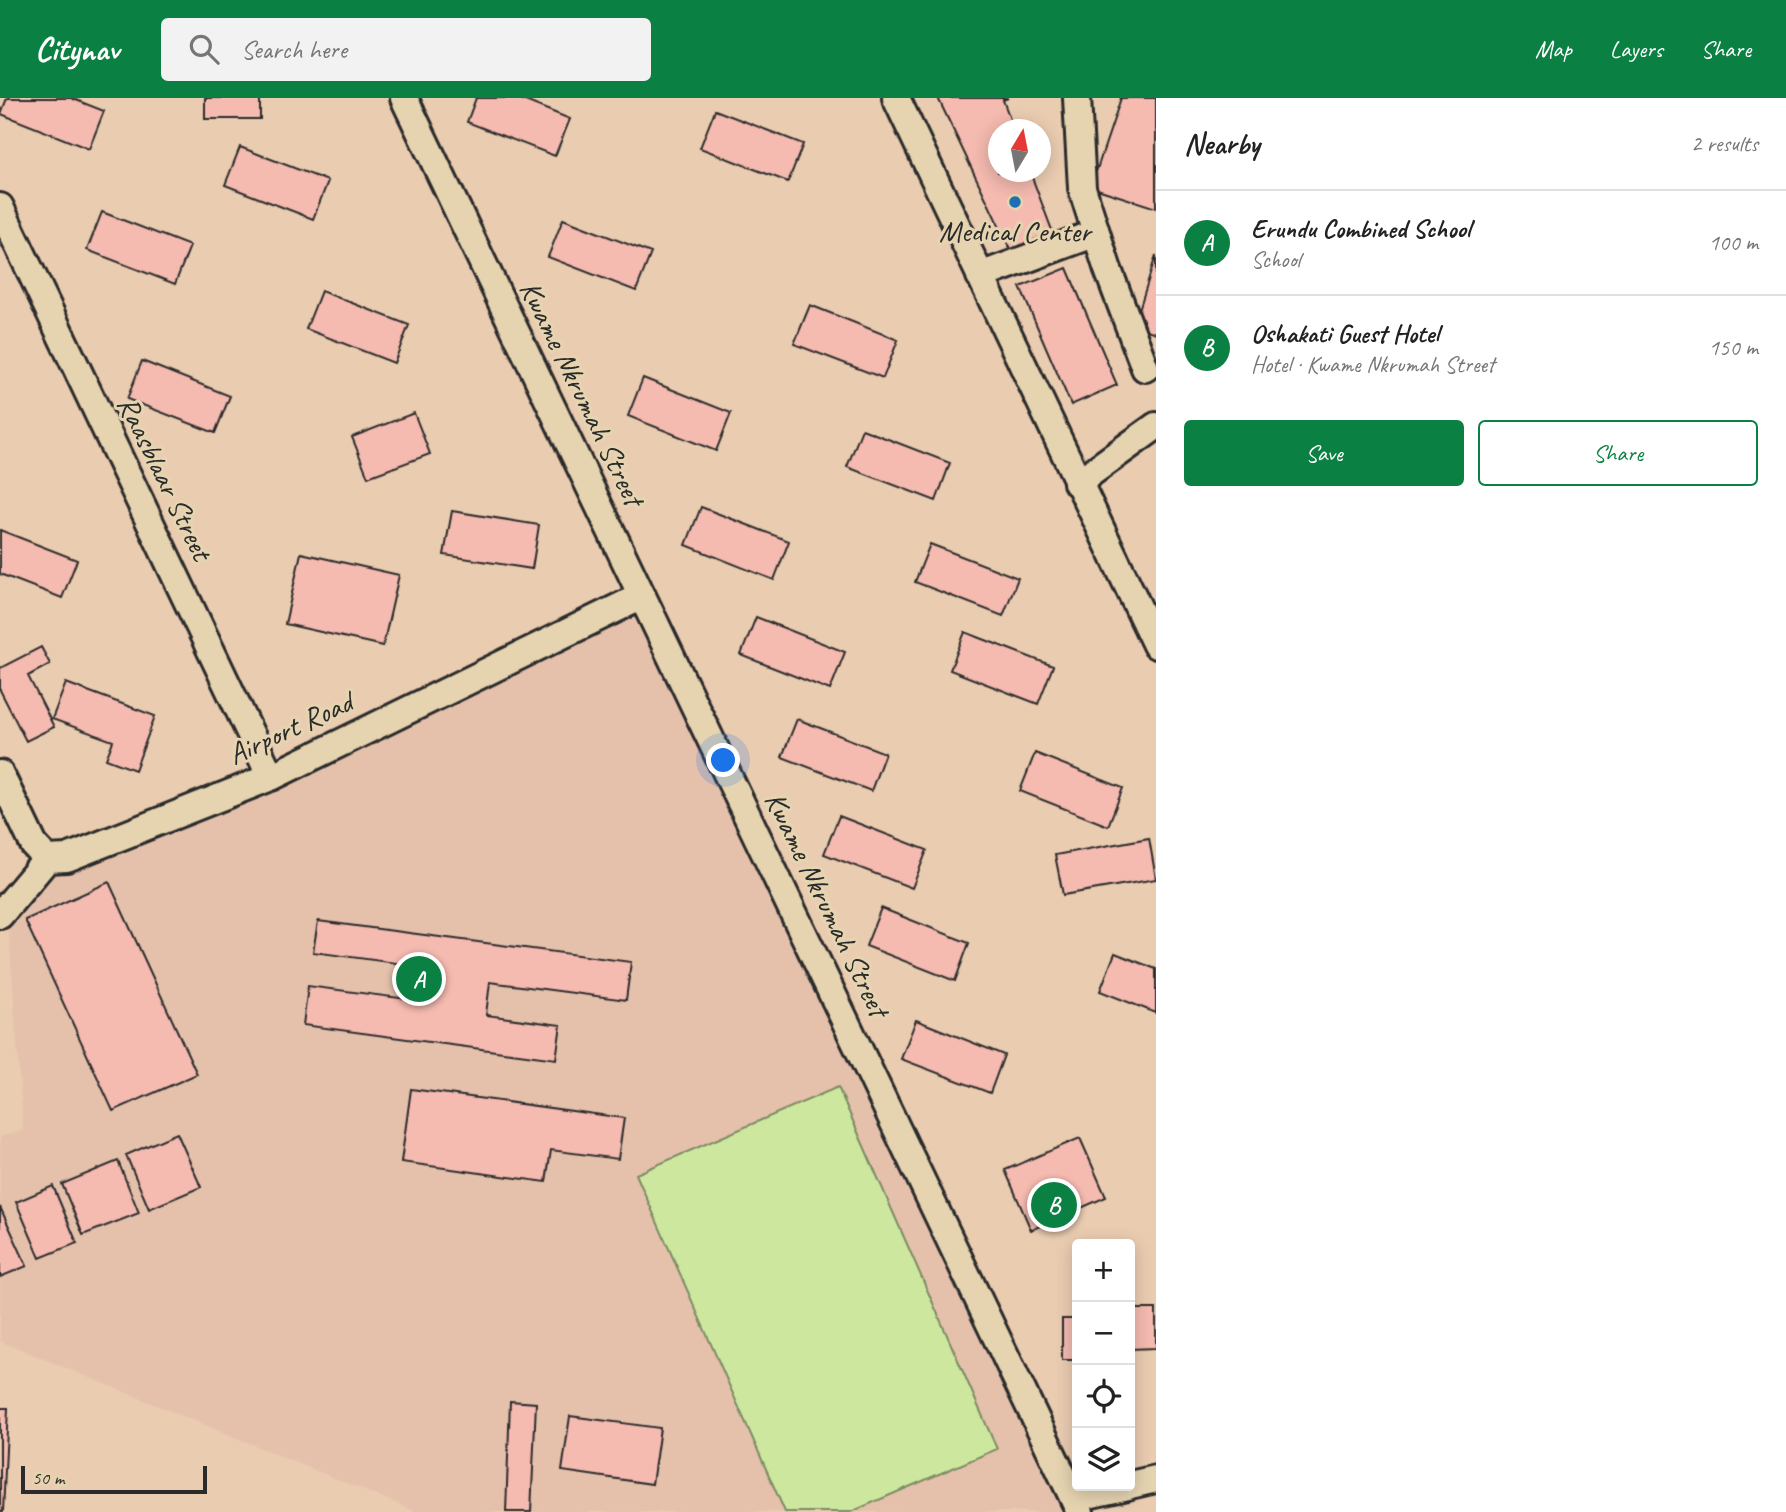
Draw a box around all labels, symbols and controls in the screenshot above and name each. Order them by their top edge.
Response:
search box [161,18,651,81]
text: Citynav [35,28,119,70]
icon: search [185,30,223,68]
text: Search here [241,33,347,66]
text: Map [1535,34,1572,64]
text: Layers [1610,34,1663,64]
text: Share [1701,34,1751,64]
north arrow [988,119,1051,182]
text: Nearby [1184,125,1260,163]
text: 2 results [1691,129,1758,158]
marker: Medical Center [1007,194,1023,210]
place label: Medical Center [939,212,1093,250]
text: Erundu Combined School [1251,212,1471,245]
text: A [1201,228,1213,257]
text: 100 m [1709,228,1758,257]
text: School [1251,245,1300,274]
street label: Kwame Nkrumah Street [511,274,655,515]
text: Oshakati Guest Hotel [1251,317,1439,350]
text: B [1201,333,1213,362]
text: 150 m [1709,333,1758,362]
text: Hotel · Kwame Nkrumah Street [1251,350,1495,379]
street label: Raasblaar Street [109,390,222,569]
button: Save [1184,420,1464,486]
button: Share [1478,420,1758,486]
street label: Airport Road [222,681,362,773]
your location [706,743,740,777]
street label: Kwame Nkrumah Street [756,785,900,1026]
pin: A [396,953,442,1005]
pin: B [1031,1179,1077,1231]
map controls [1072,1239,1135,1491]
button: + [1072,1239,1135,1302]
button: − [1072,1302,1135,1365]
button: locate [1072,1365,1135,1428]
button: layers [1072,1428,1135,1491]
scale bar [21,1463,206,1495]
text: 50 m [32,1466,64,1490]

